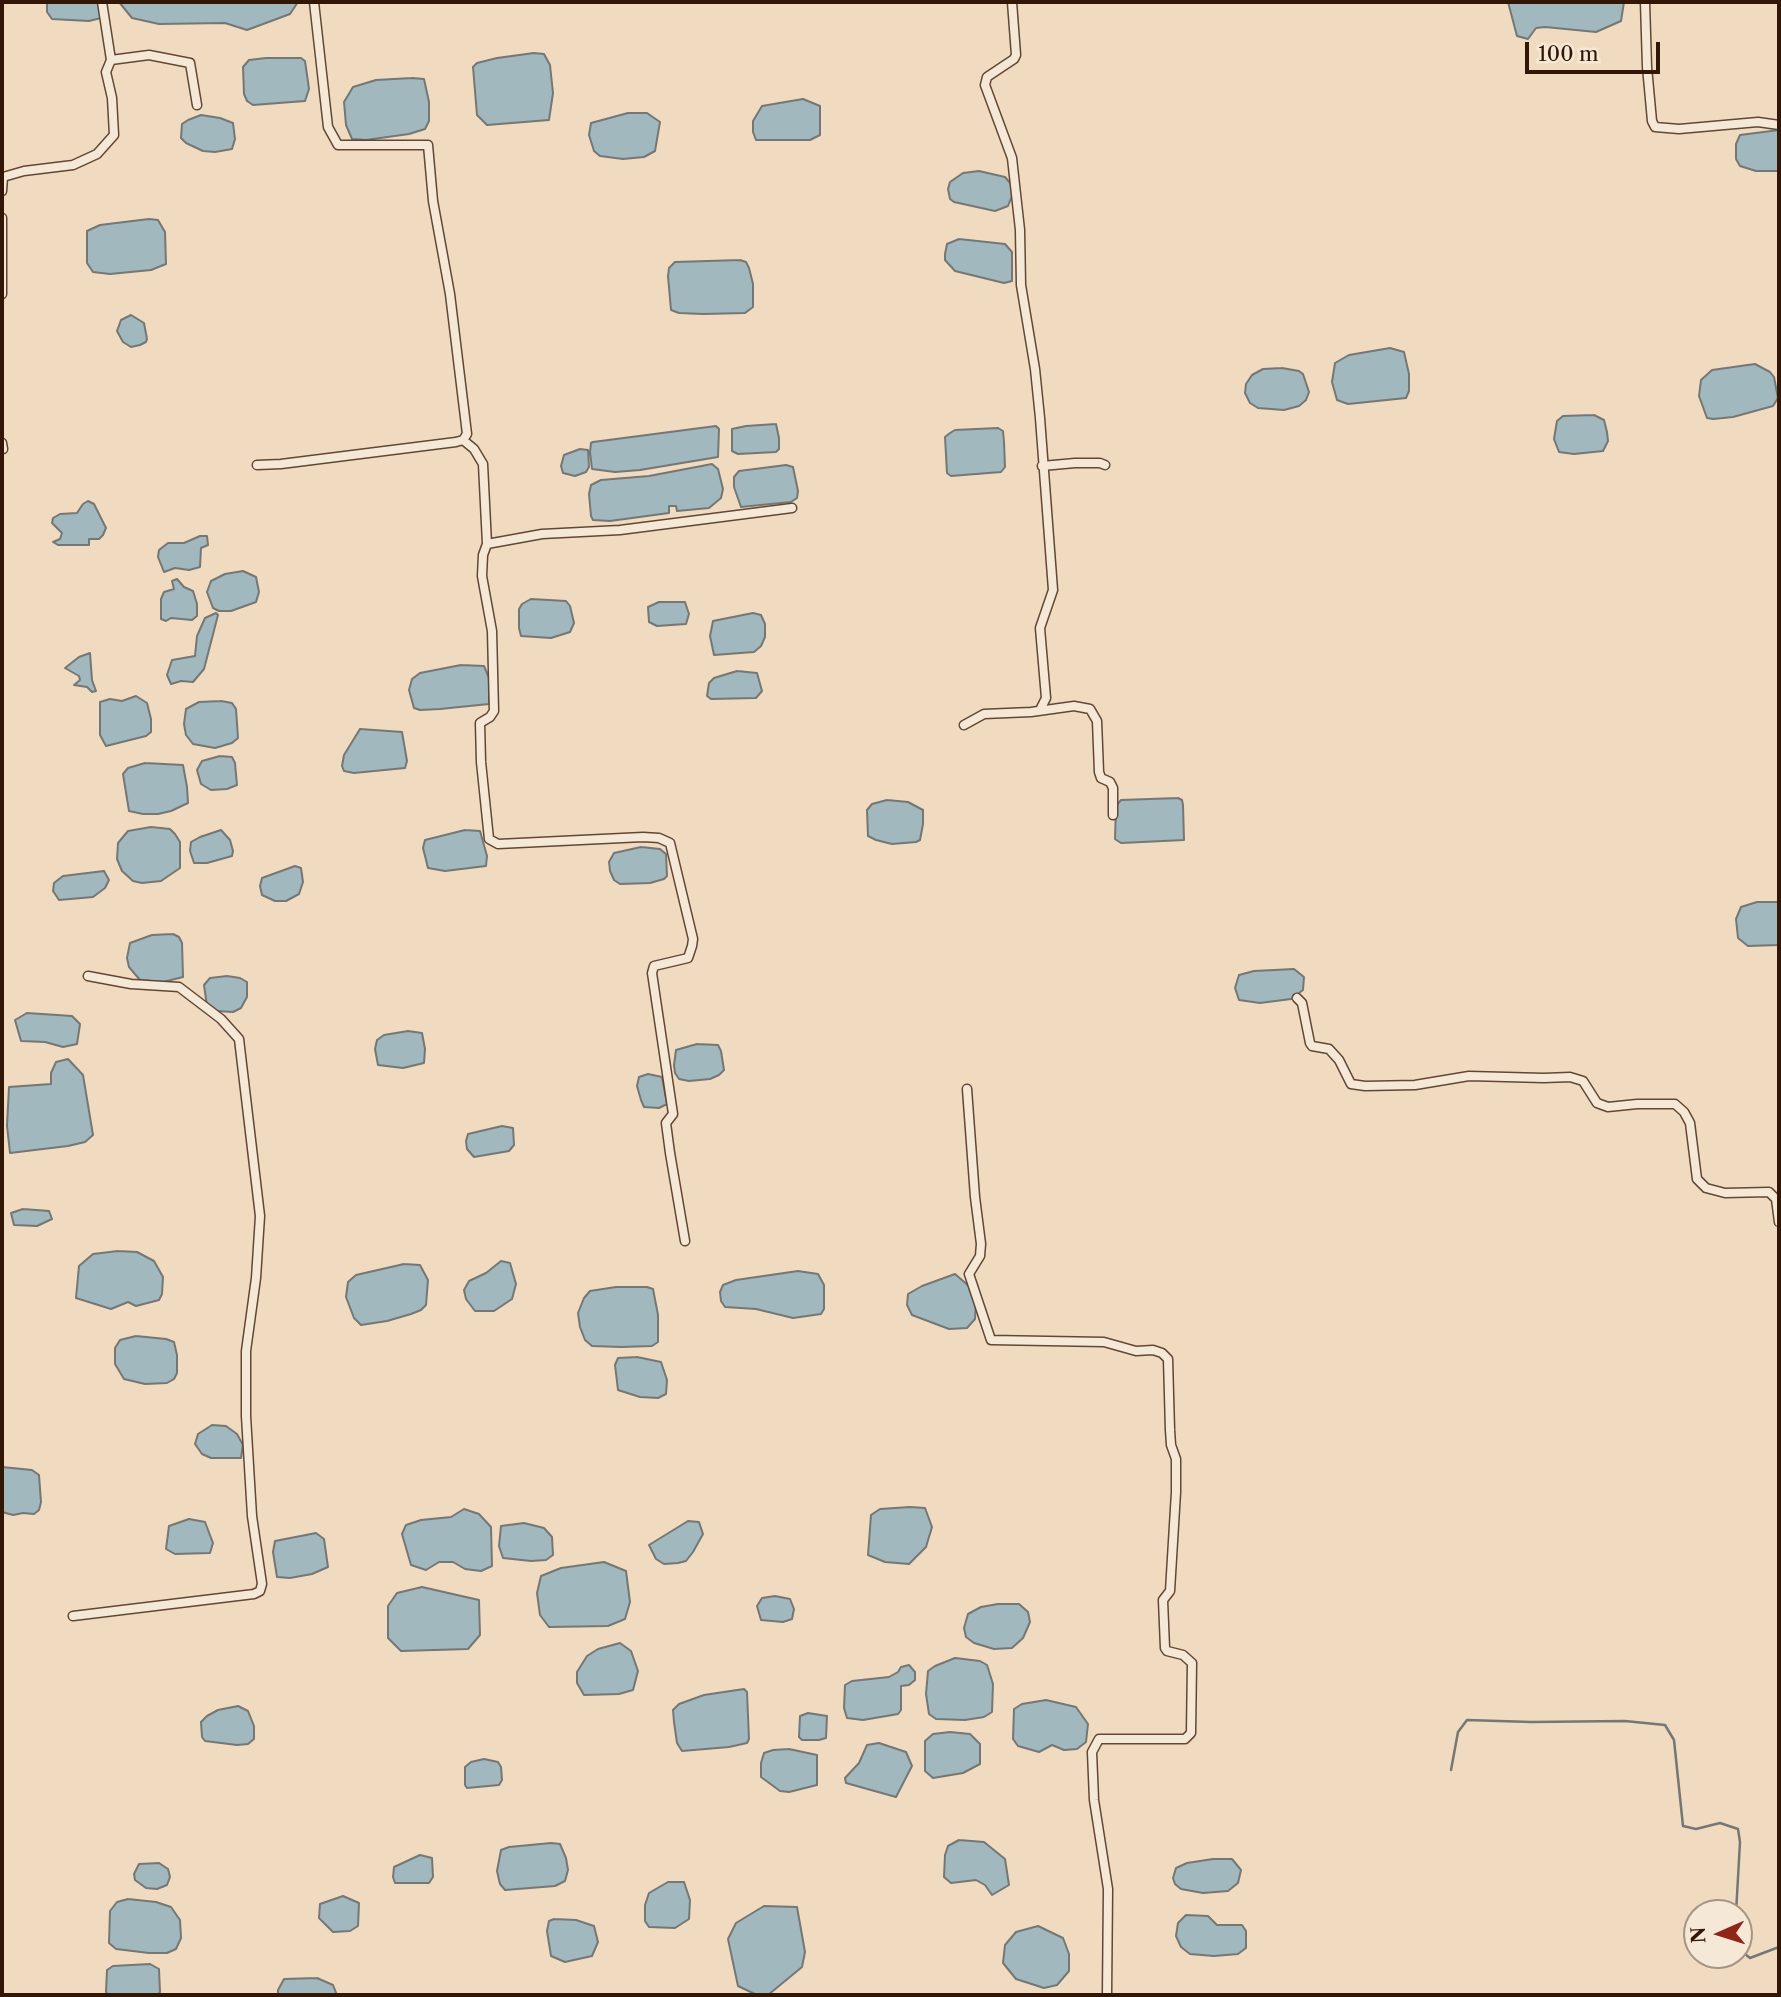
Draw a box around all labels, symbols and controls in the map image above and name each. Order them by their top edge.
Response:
scale bar [1529,28,1664,72]
text: 100 m [1538,41,1599,66]
north arrow [1683,1899,1753,1969]
text: N [1687,1926,1710,1944]

